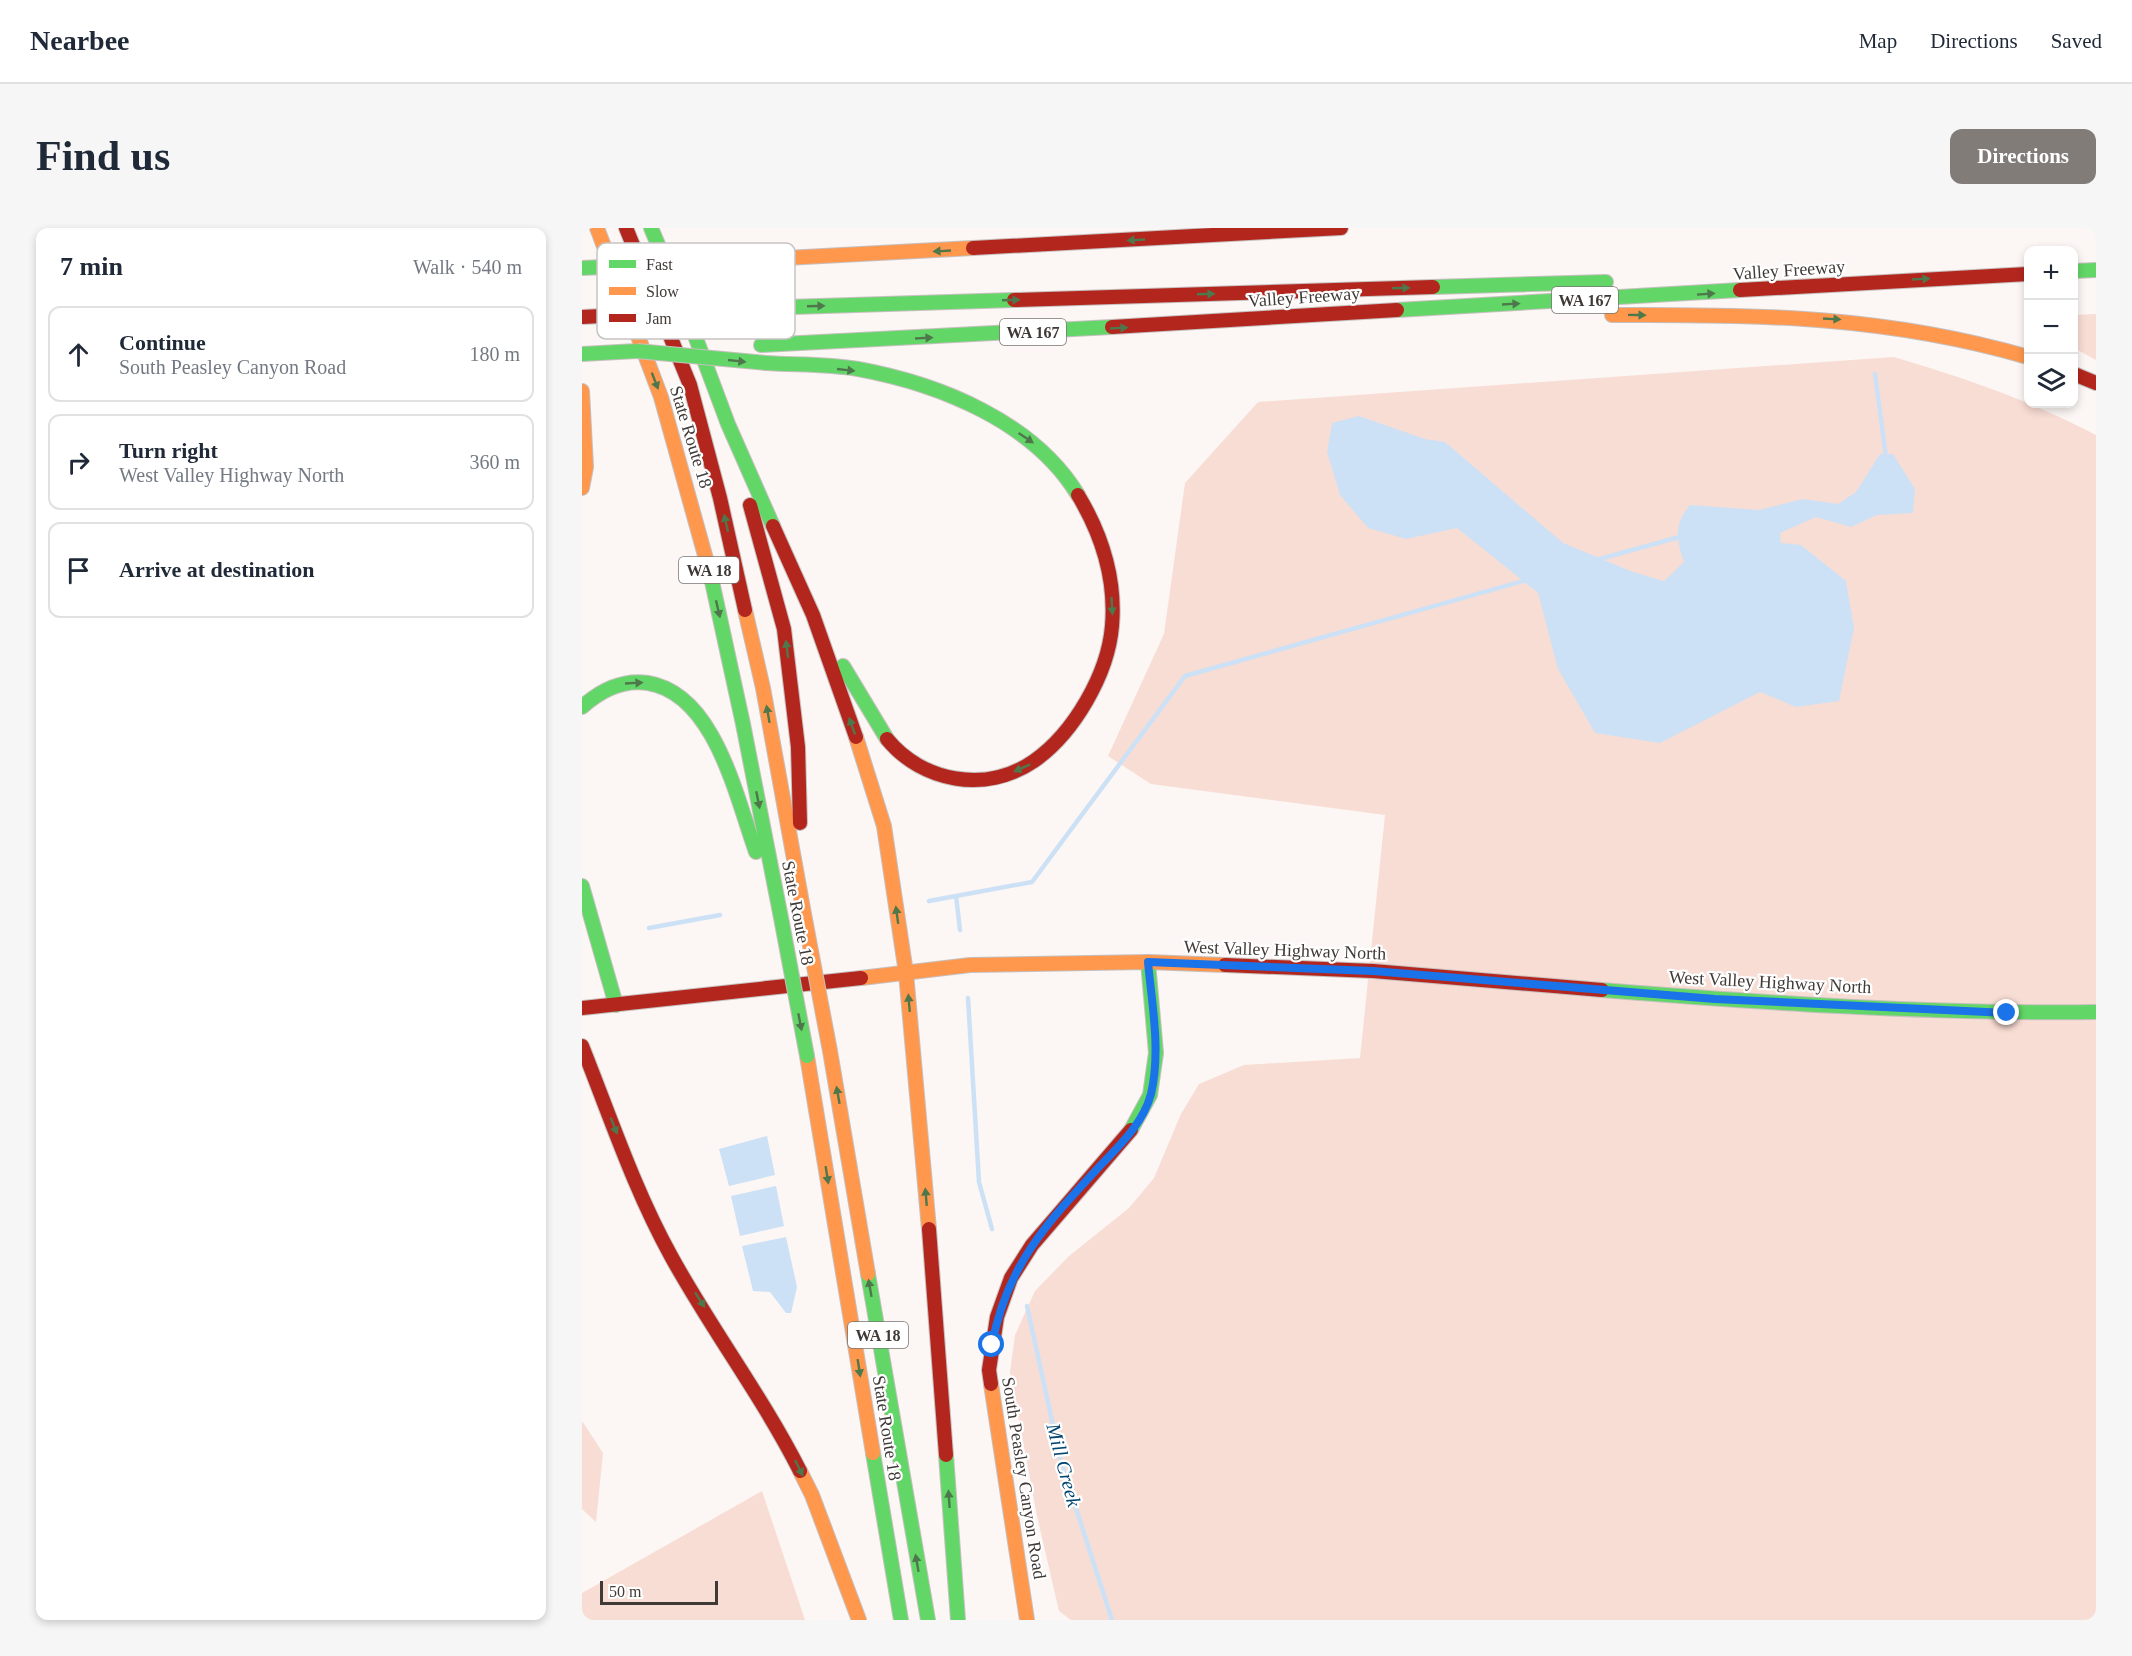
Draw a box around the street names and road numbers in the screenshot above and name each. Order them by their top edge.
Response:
street label: Valley Freeway [1732,256,1846,284]
street label: Valley Freeway [1247,283,1361,311]
road number: WA 167 [1552,287,1618,313]
road number: WA 167 [1000,319,1066,345]
street label: State Route 18 [666,383,716,491]
road number: WA 18 [679,557,739,583]
street label: State Route 18 [778,859,818,967]
street label: West Valley Highway North [1183,936,1387,964]
street label: West Valley Highway North [1668,967,1872,997]
road number: WA 18 [848,1322,908,1348]
street label: State Route 18 [869,1374,905,1482]
street label: South Peasley Canyon Road [998,1375,1050,1581]

